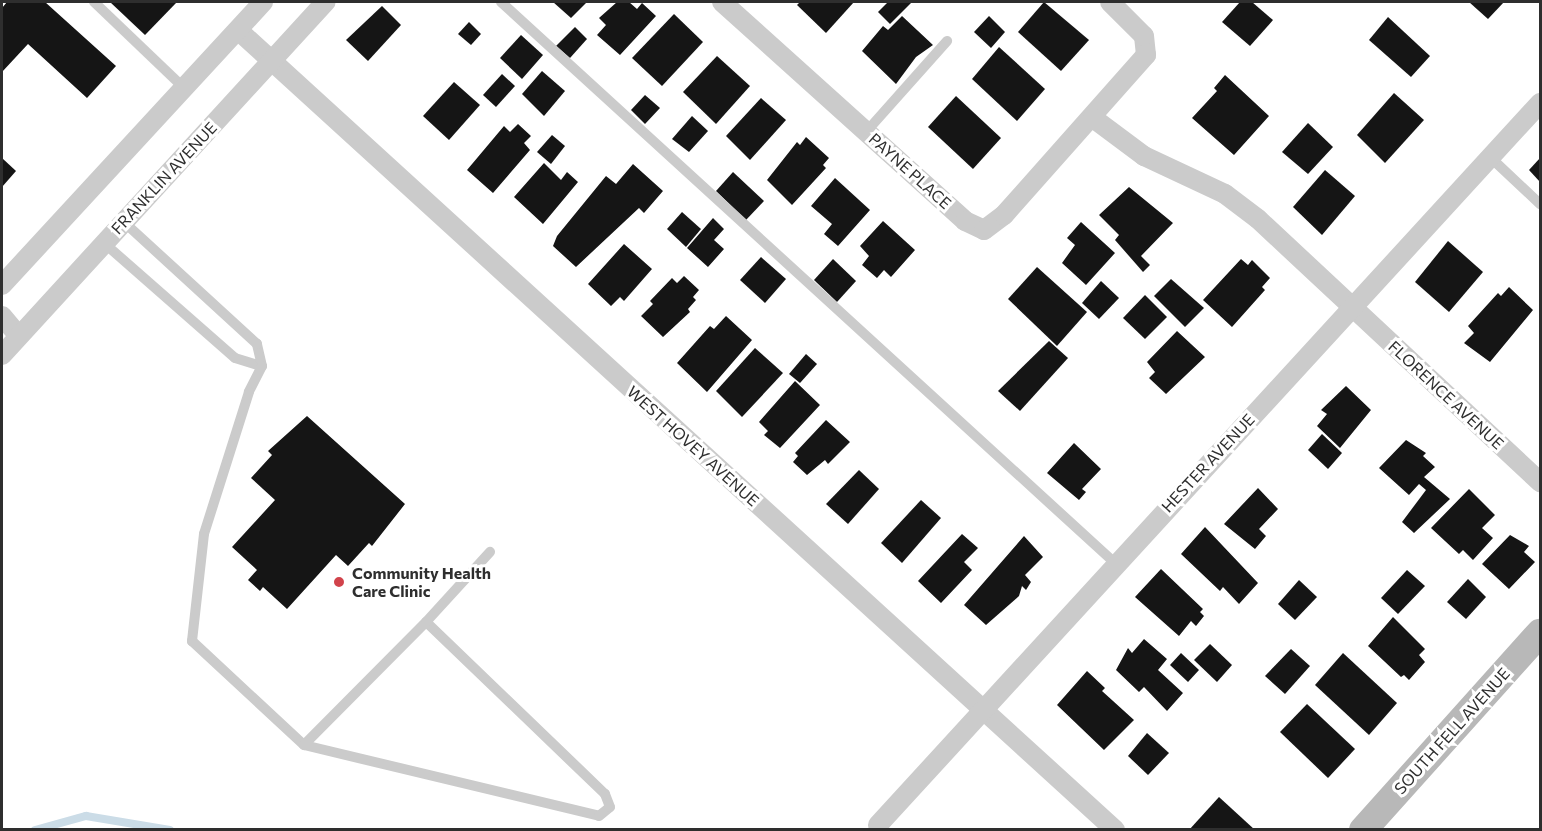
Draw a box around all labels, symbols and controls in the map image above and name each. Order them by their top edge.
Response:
street label: FRANKLIN AVENUE [107,118,221,238]
street label: PAYNE PLACE [865,129,955,213]
street label: FLORENCE AVENUE [1384,337,1508,453]
street label: WEST HOVEY AVENUE [623,382,763,510]
street label: HESTER AVENUE [1157,410,1259,516]
place label: Community Health Care Clinic [352,563,491,601]
marker: Community Health Care Clinic [330,573,348,591]
street label: SOUTH FELL AVENUE [1390,664,1514,798]

